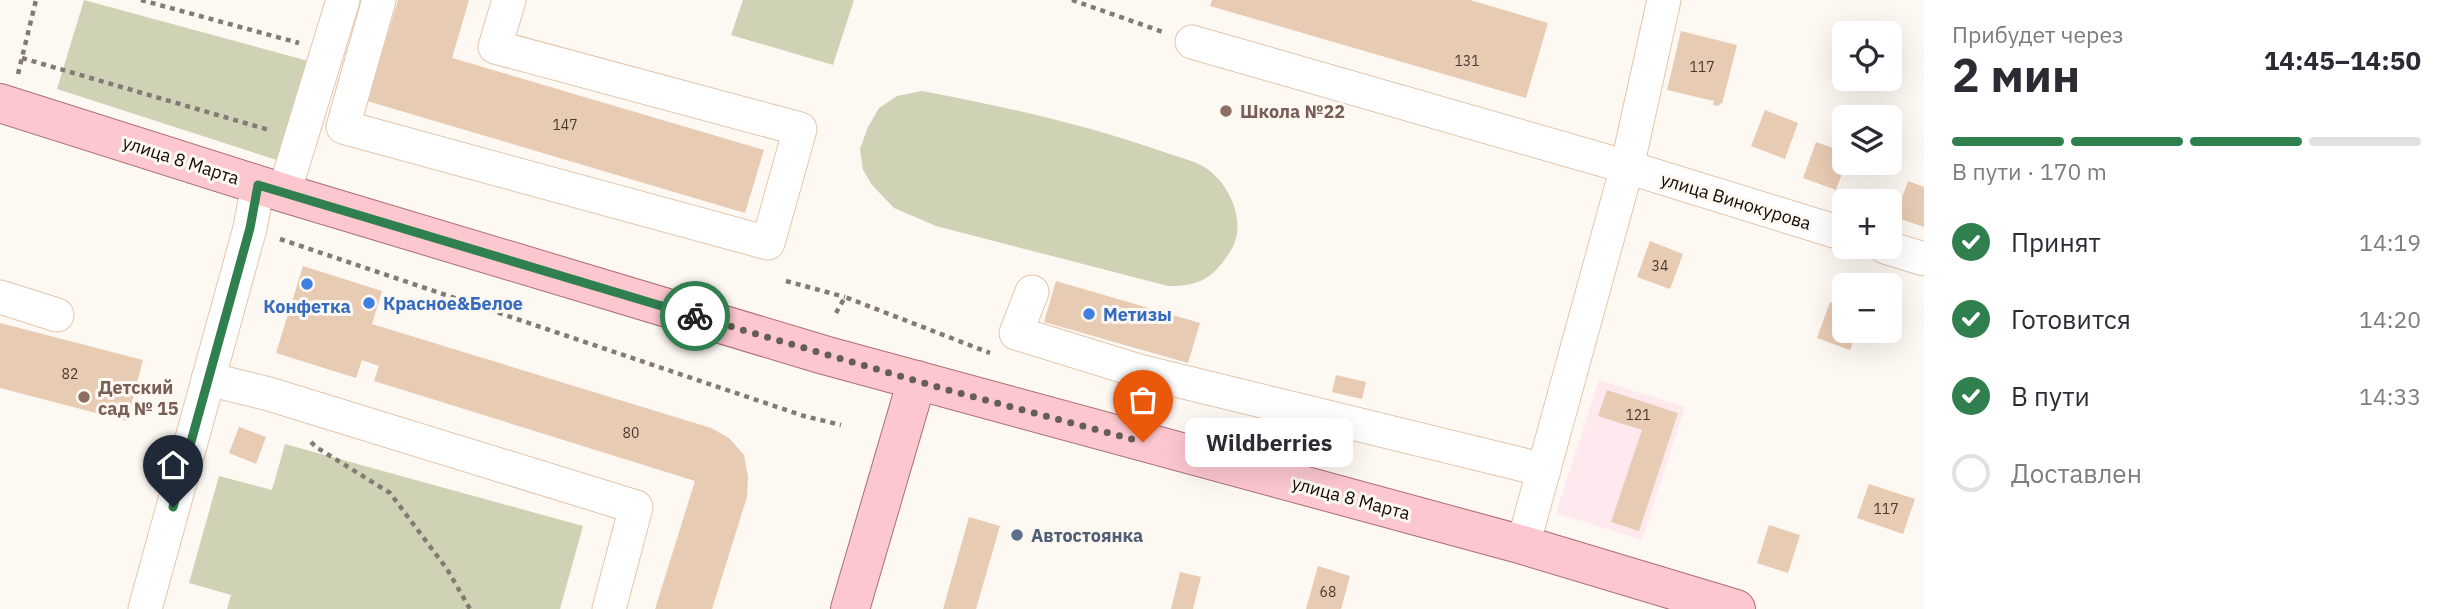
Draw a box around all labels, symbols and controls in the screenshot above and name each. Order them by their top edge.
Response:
text: Прибудет через [1952,19,2124,49]
map controls [1832,21,1902,343]
button: locate [1832,21,1902,91]
text: 14:45–14:50 [2264,43,2421,77]
text: 2 мин [1952,45,2080,105]
house number: 131 [1454,52,1480,70]
house number: 117 [1689,58,1715,76]
place label: Школа №22 [1240,100,1345,123]
marker: Школа №22 [1218,103,1234,119]
button: layers [1832,105,1902,175]
house number: 147 [552,116,578,134]
street label: улица 8 Марта [120,130,243,190]
text: В пути · 170 m [1952,156,2107,186]
street label: улица Винокурова [1658,167,1814,235]
button: + [1832,189,1902,259]
icon: check [1952,223,1990,261]
text: Принят [2011,225,2101,259]
text: 14:19 [2359,227,2421,257]
house number: 34 [1652,257,1668,275]
button: − [1832,273,1902,343]
marker: Конфетка [299,276,315,292]
courier [660,281,730,351]
place label: Красное&Белое [383,292,523,315]
place label: Конфетка [263,295,351,318]
marker: Красное&Белое [361,295,377,311]
icon: bike [676,297,714,335]
icon: check [1952,300,1990,338]
text: Готовится [2011,302,2131,336]
place label: Метизы [1103,303,1172,326]
text: 14:20 [2359,304,2421,334]
marker: Метизы [1081,306,1097,322]
house number: 82 [62,365,78,383]
pin [1113,370,1173,442]
place label: Детский сад № 15 [98,376,179,420]
icon: check [1952,377,1990,415]
text: В пути [2011,379,2090,413]
icon: bag [1124,381,1162,419]
text: 14:33 [2359,381,2421,411]
marker: Детский сад № 15 [76,389,92,405]
house number: 121 [1625,406,1651,424]
callout: Wildberries [1185,418,1353,466]
house number: 80 [623,424,639,442]
text: Wildberries [1206,427,1332,457]
pin [143,435,203,507]
icon: home [154,446,192,484]
text: Доставлен [2011,456,2142,490]
street label: улица 8 Марта [1289,471,1413,525]
house number: 117 [1873,500,1899,518]
place label: Автостоянка [1031,524,1143,547]
marker: Автостоянка [1009,527,1025,543]
house number: 68 [1320,583,1336,601]

